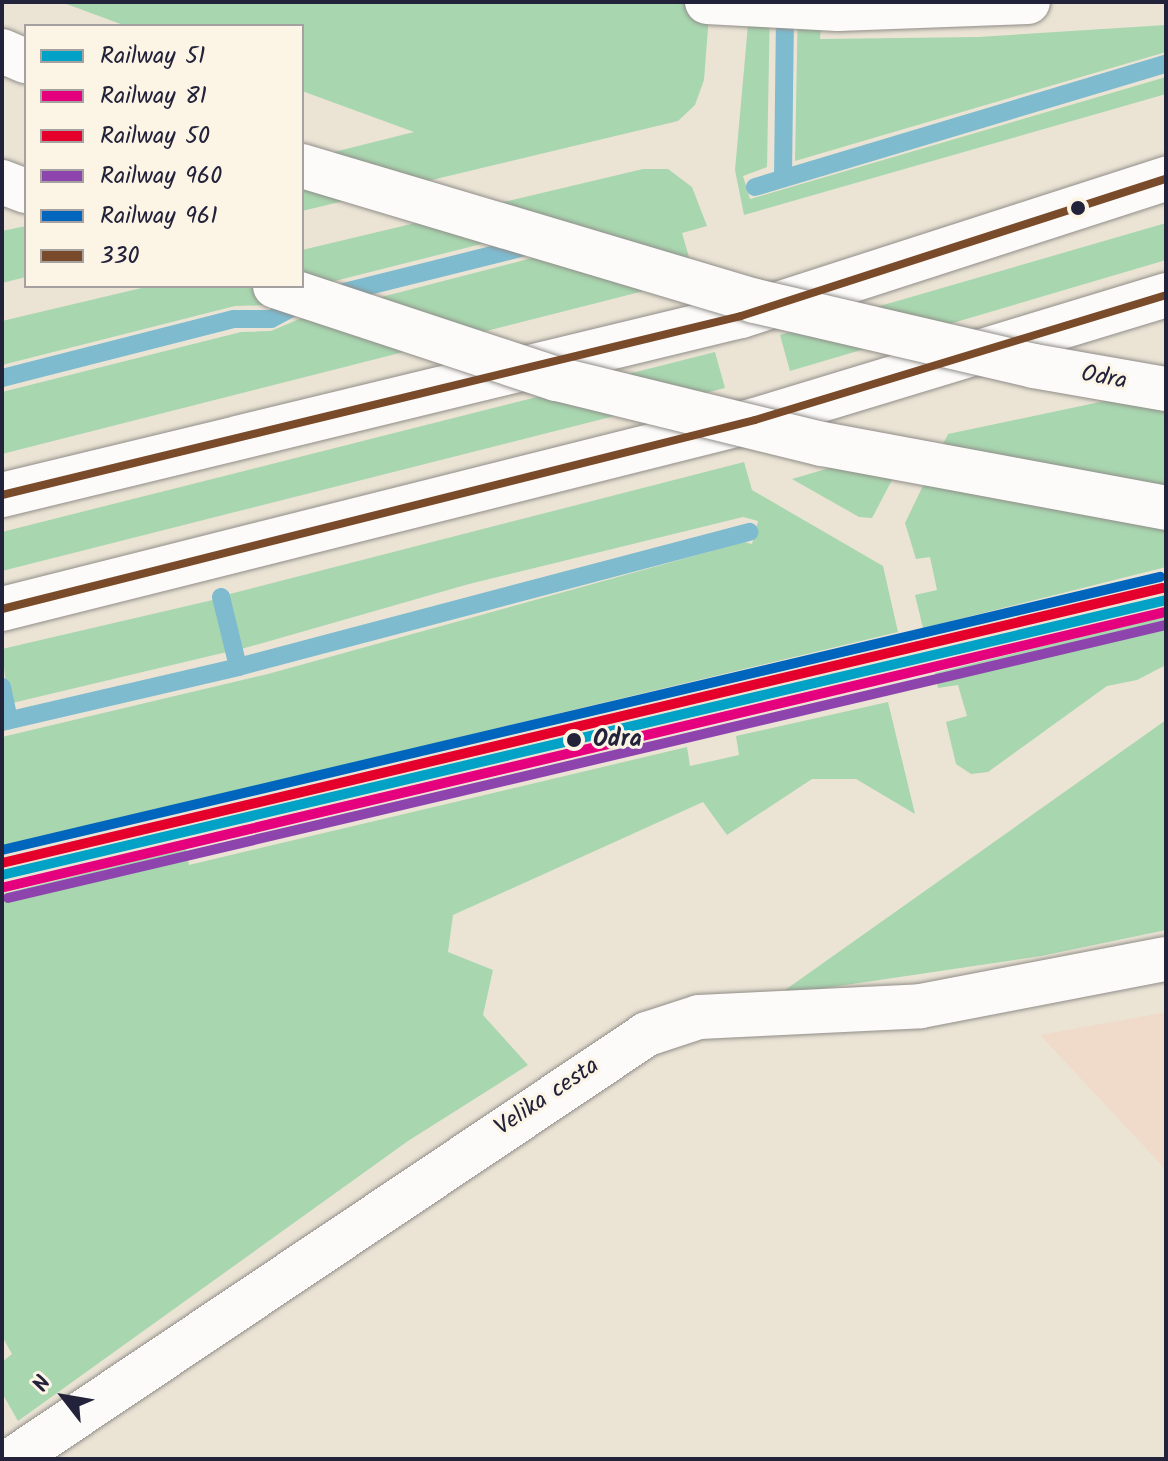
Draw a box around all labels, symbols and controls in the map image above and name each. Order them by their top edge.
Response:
legend [24,24,304,288]
text: Railway 51 [100,37,206,76]
text: Railway 81 [100,77,207,116]
text: Railway 50 [100,117,210,156]
text: Railway 960 [100,157,222,196]
text: Railway 961 [100,197,218,236]
unlabelled marker [1070,200,1086,216]
text: 330 [100,237,139,276]
street label: Odra [1079,360,1129,396]
place label: Odra [593,726,642,754]
marker: Odra [562,728,586,752]
street label: Velika cesta [489,1052,605,1142]
north arrow [24,1357,104,1437]
text: N [24,1369,62,1399]

